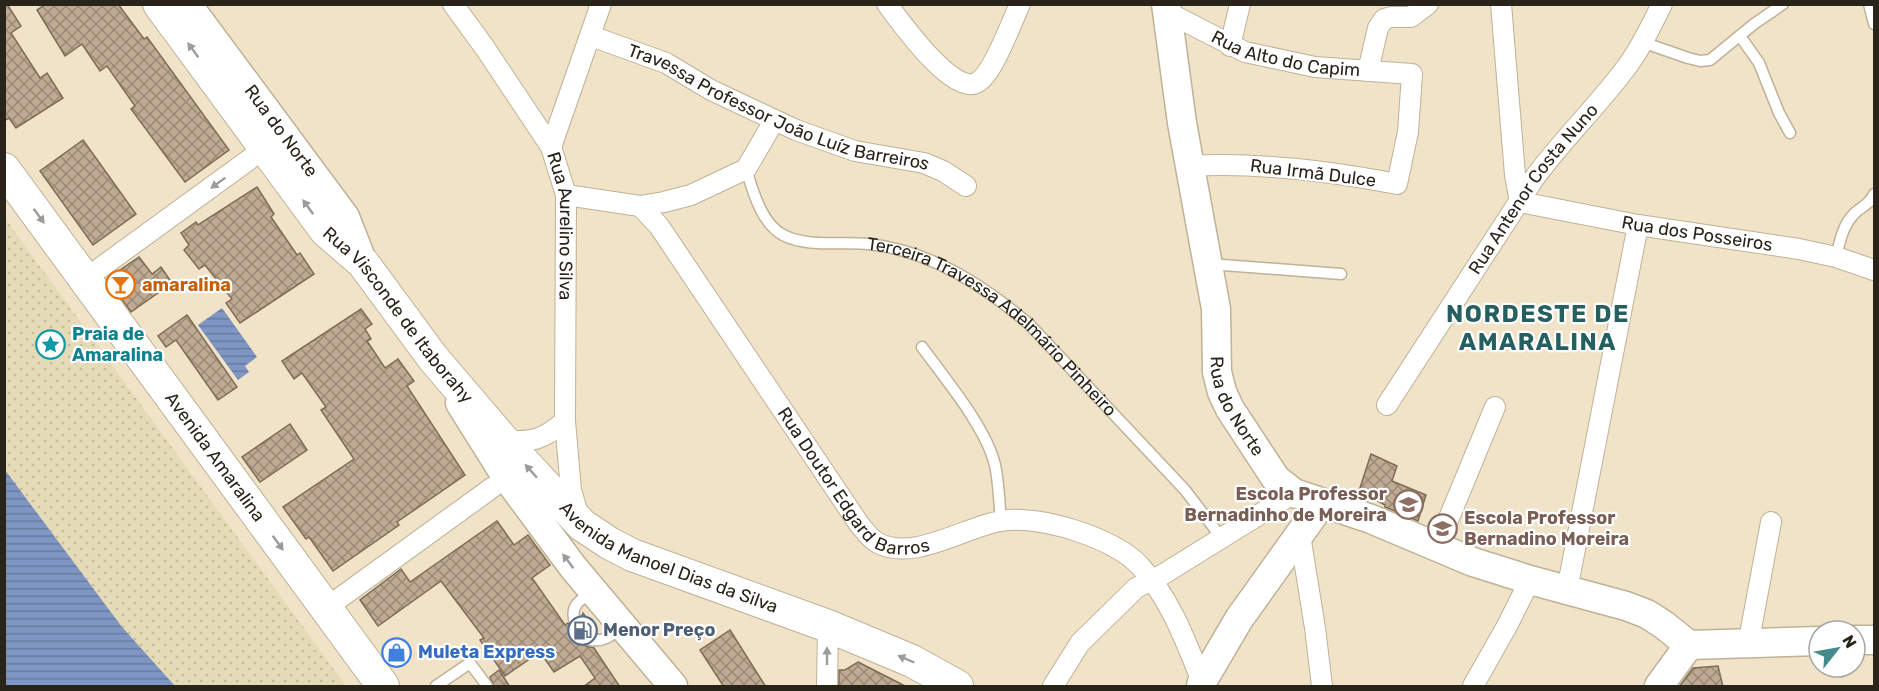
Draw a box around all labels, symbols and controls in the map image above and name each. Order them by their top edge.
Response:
street label: Rua Alto do Capim [1208,26,1361,81]
street label: Travessa Professor João Luíz Barreiros [625,39,933,175]
one-way arrow [187,42,199,57]
street label: Rua do Norte [240,80,323,181]
street label: Rua Antenor Costa Nuno [1464,99,1603,279]
street label: Rua Aurelino Silva [542,149,578,300]
street label: Rua Irmã Dulce [1249,154,1377,192]
one-way arrow [211,177,227,189]
one-way arrow [302,199,314,215]
one-way arrow [33,208,45,224]
street label: Rua dos Posseiros [1620,211,1774,256]
street label: Rua Visconde de Itaborahy [318,222,478,408]
street label: Terceira Travessa Adelmário Pinheiro [866,233,1121,421]
bar icon: amaralina [105,269,137,301]
place label: amaralina [142,274,231,296]
district label: NORDESTE DE AMARALINA [1446,300,1630,356]
place label: Praia de Amaralina [72,323,163,366]
place icon: Praia de Amaralina [35,328,67,360]
street label: Rua do Norte [1205,356,1269,460]
street label: Avenida Amaralina [160,388,270,526]
street label: Rua Doutor Edgard Barros [773,403,932,560]
one-way arrow [525,464,538,479]
place label: Escola Professor Bernadinho de Moreira [1184,483,1387,526]
school or university icon: Escola Professor Bernadinho de Moreira [1392,488,1424,520]
street label: Avenida Manoel Dias da Silva [555,497,781,618]
place label: Escola Professor Bernadino Moreira [1464,507,1629,550]
school or university icon: Escola Professor Bernadino Moreira [1427,512,1459,544]
one-way arrow [272,535,284,550]
one-way arrow [563,553,575,568]
fuel station icon: Menor Preço [566,614,598,646]
place label: Menor Preço [603,619,715,641]
north arrow [1807,619,1867,679]
text: N [1838,632,1861,651]
shop icon: Muleta Express [381,636,413,668]
place label: Muleta Express [418,641,555,663]
one-way arrow [822,647,832,666]
one-way arrow [897,653,915,663]

